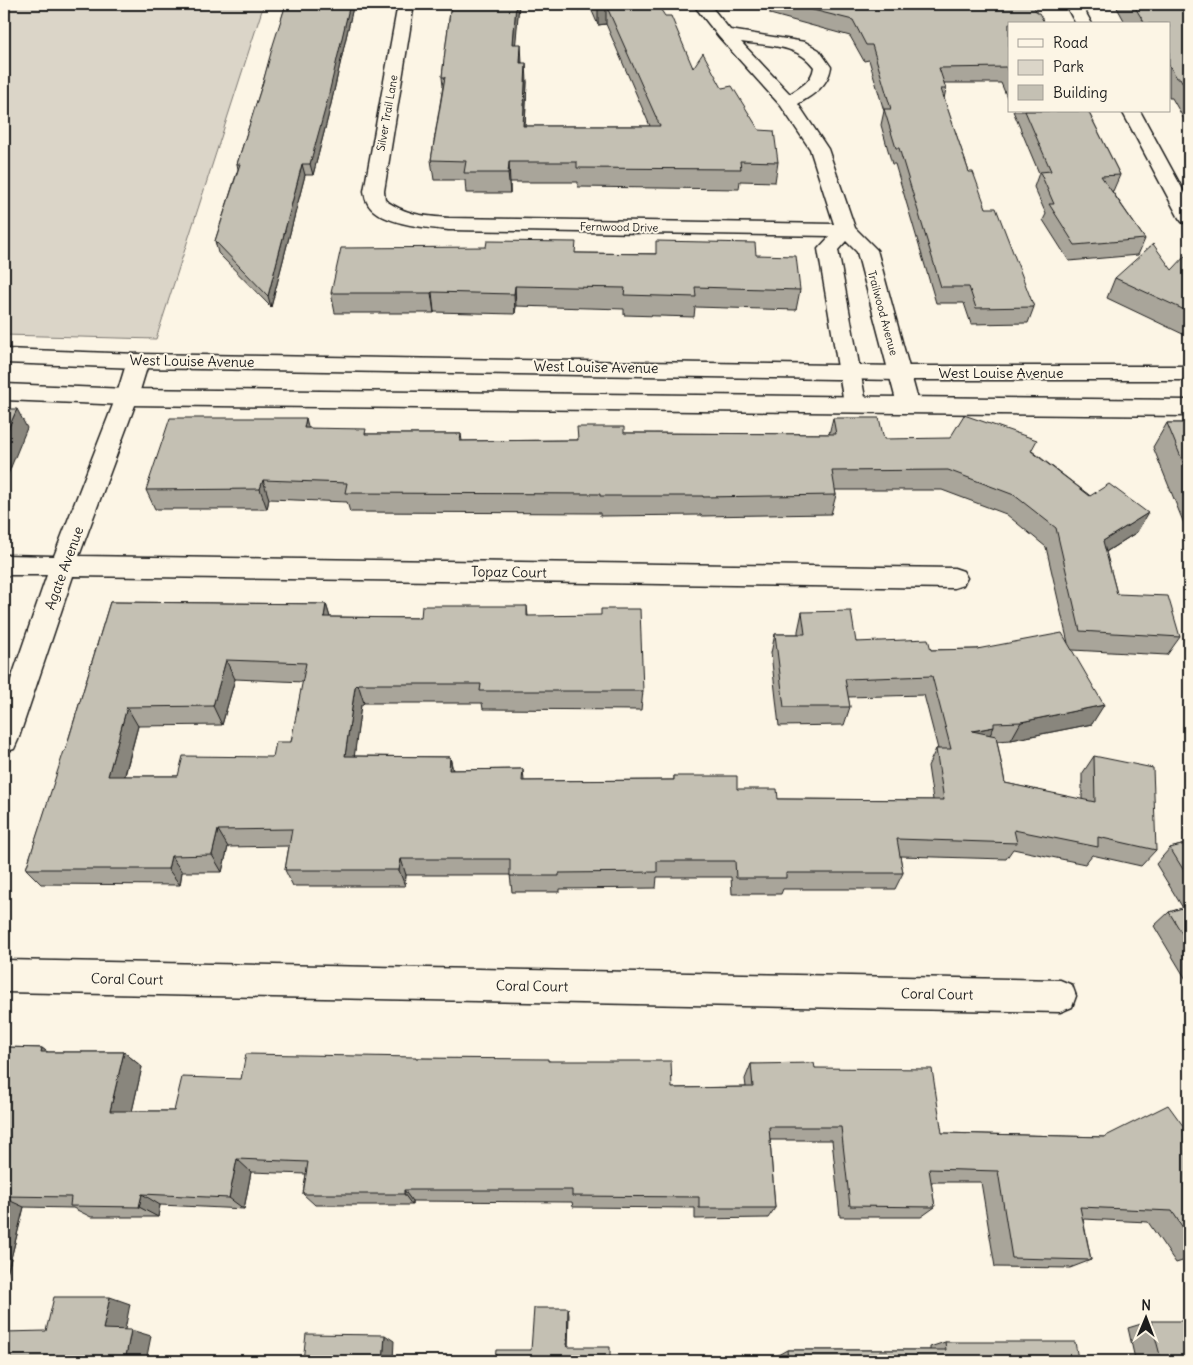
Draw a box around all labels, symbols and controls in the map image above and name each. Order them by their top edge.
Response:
legend [1008,22,1170,112]
text: Road [1053,33,1088,52]
text: Park [1053,57,1084,76]
street label: Silver Trail Lane [373,74,401,152]
text: Building [1053,83,1108,102]
street label: Fernwood Drive [580,219,658,235]
street label: Trailwood Avenue [865,269,901,357]
street label: West Louise Avenue [129,351,255,371]
street label: West Louise Avenue [533,357,659,377]
street label: West Louise Avenue [939,364,1063,382]
street label: Agate Avenue [41,524,87,612]
street label: Topaz Court [471,562,547,582]
street label: Coral Court [91,969,164,989]
street label: Coral Court [496,976,569,996]
street label: Coral Court [901,984,974,1004]
north arrow [1120,1292,1170,1342]
text: N [1141,1296,1151,1314]

